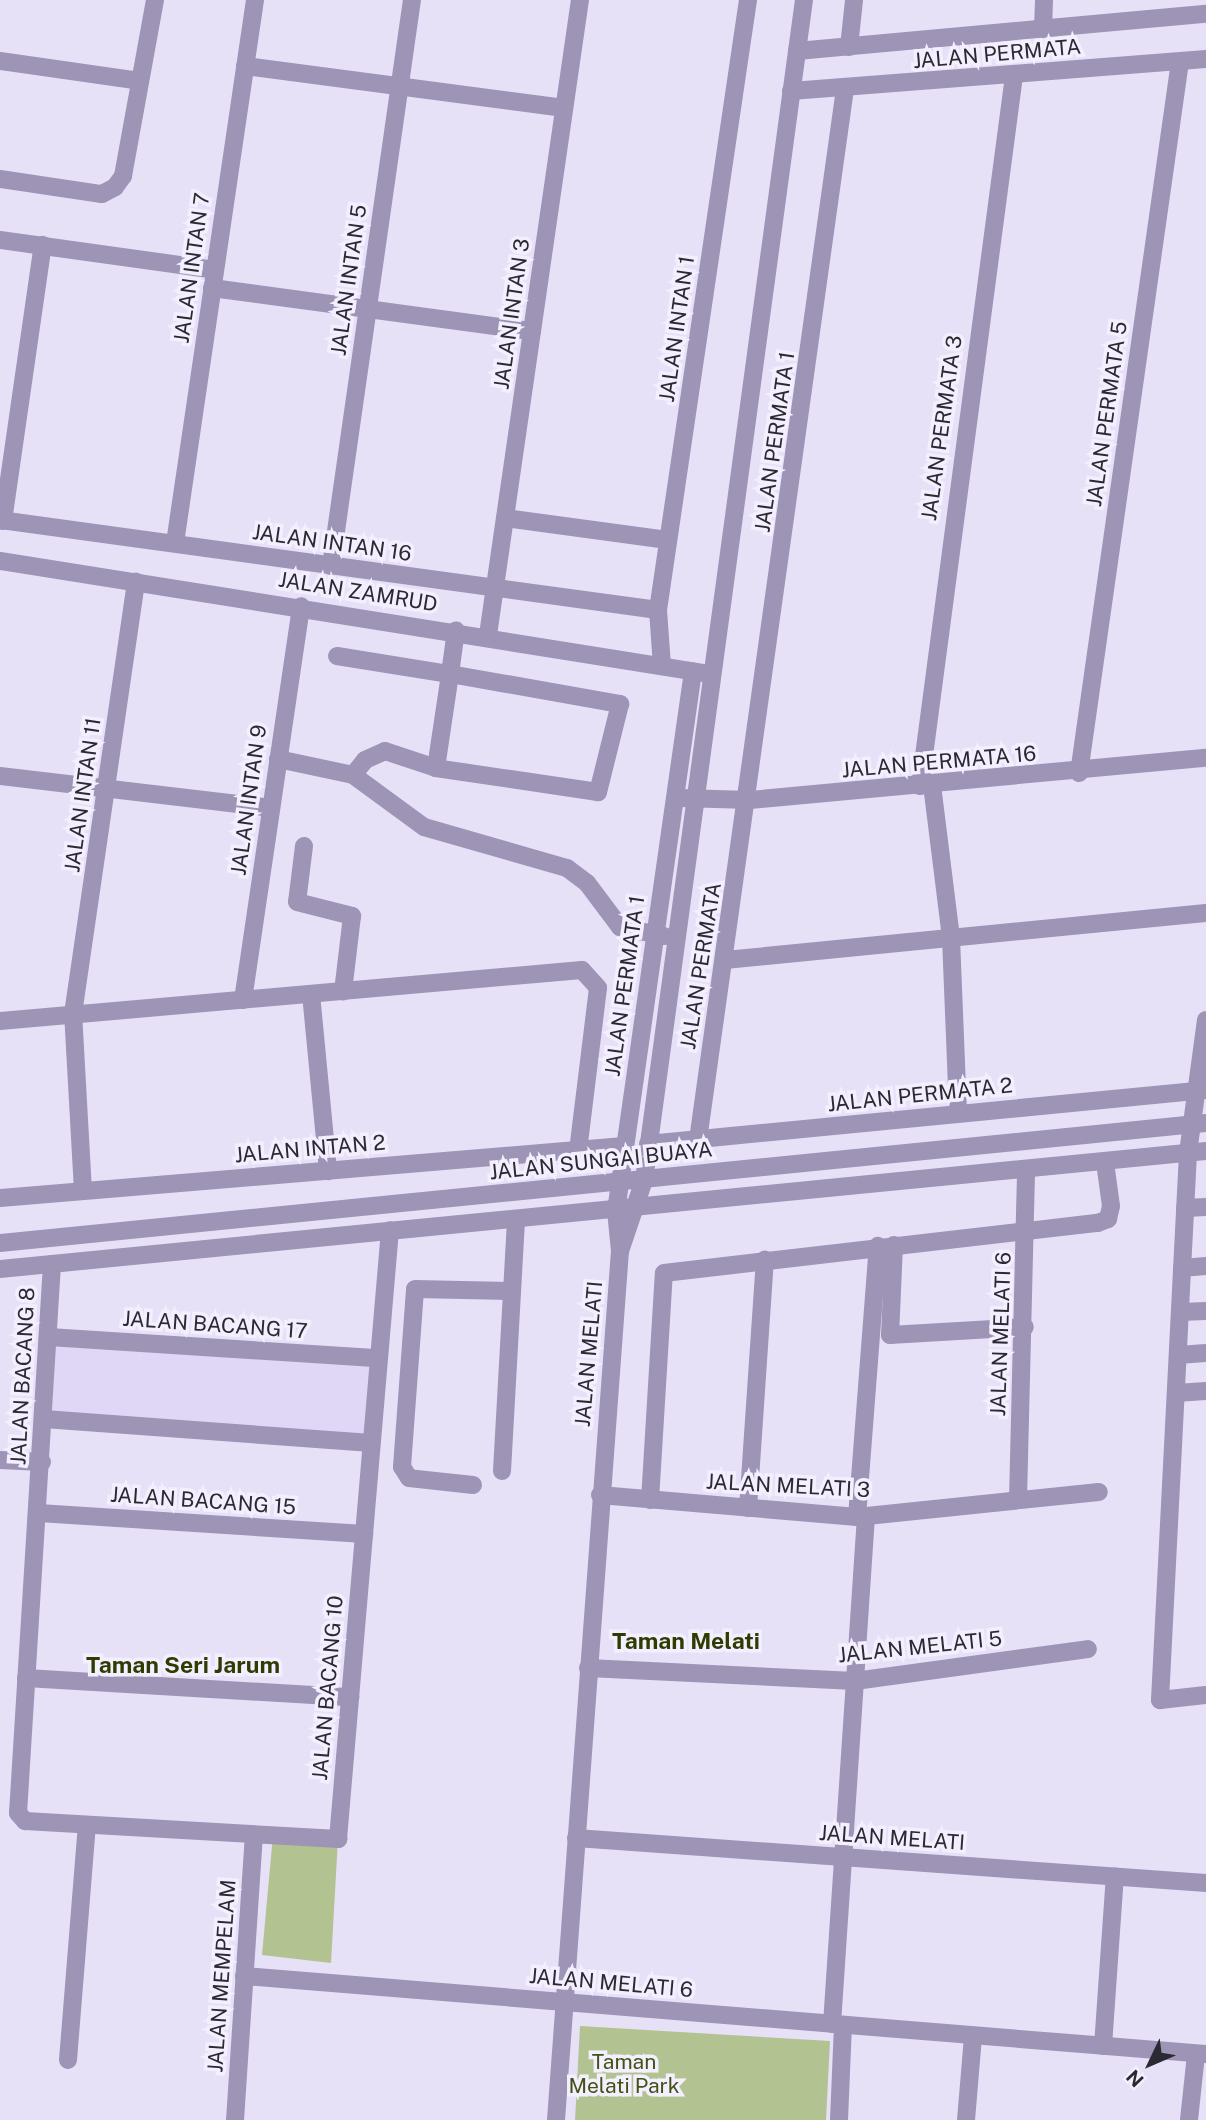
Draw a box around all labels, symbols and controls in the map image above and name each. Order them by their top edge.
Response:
street label: JALAN PERMATA [912,34,1082,74]
street label: JALAN INTAN 7 [169,191,215,345]
street label: JALAN INTAN 5 [326,203,372,357]
street label: JALAN INTAN 3 [489,237,535,391]
street label: JALAN INTAN 1 [654,254,700,404]
street label: JALAN PERMATA 5 [1082,320,1132,508]
street label: JALAN PERMATA 3 [917,334,967,522]
street label: JALAN PERMATA 1 [750,350,800,534]
street label: JALAN INTAN 16 [251,519,413,567]
street label: JALAN ZAMRUD [277,567,439,617]
street label: JALAN INTAN 11 [60,716,106,874]
street label: JALAN INTAN 9 [226,723,272,877]
street label: JALAN PERMATA 16 [841,741,1037,783]
street label: JALAN PERMATA [675,881,727,1051]
street label: JALAN PERMATA 1 [600,894,650,1078]
street label: JALAN PERMATA 2 [826,1073,1014,1117]
street label: JALAN INTAN 2 [234,1130,386,1168]
street label: JALAN SUNGAI BUAYA [488,1137,714,1185]
street label: JALAN MELATI 6 [986,1251,1016,1417]
street label: JALAN MELATI [570,1280,608,1428]
street label: JALAN BACANG 8 [6,1287,40,1465]
street label: JALAN BACANG 17 [122,1306,308,1344]
street label: JALAN MELATI 3 [705,1469,871,1503]
street label: JALAN BACANG 15 [109,1482,297,1520]
street label: JALAN BACANG 10 [307,1594,349,1782]
street label: JALAN MELATI 5 [837,1626,1003,1668]
district label: Taman Melati [612,1627,760,1655]
district label: Taman Seri Jarum [86,1651,280,1679]
street label: JALAN MELATI [818,1820,966,1856]
street label: JALAN MEMPELAM [203,1879,241,2073]
street label: JALAN MELATI 6 [528,1963,694,2003]
north arrow [1115,2029,1185,2099]
park label: Taman Melati Park [568,2049,680,2099]
text: N [1122,2066,1148,2092]

